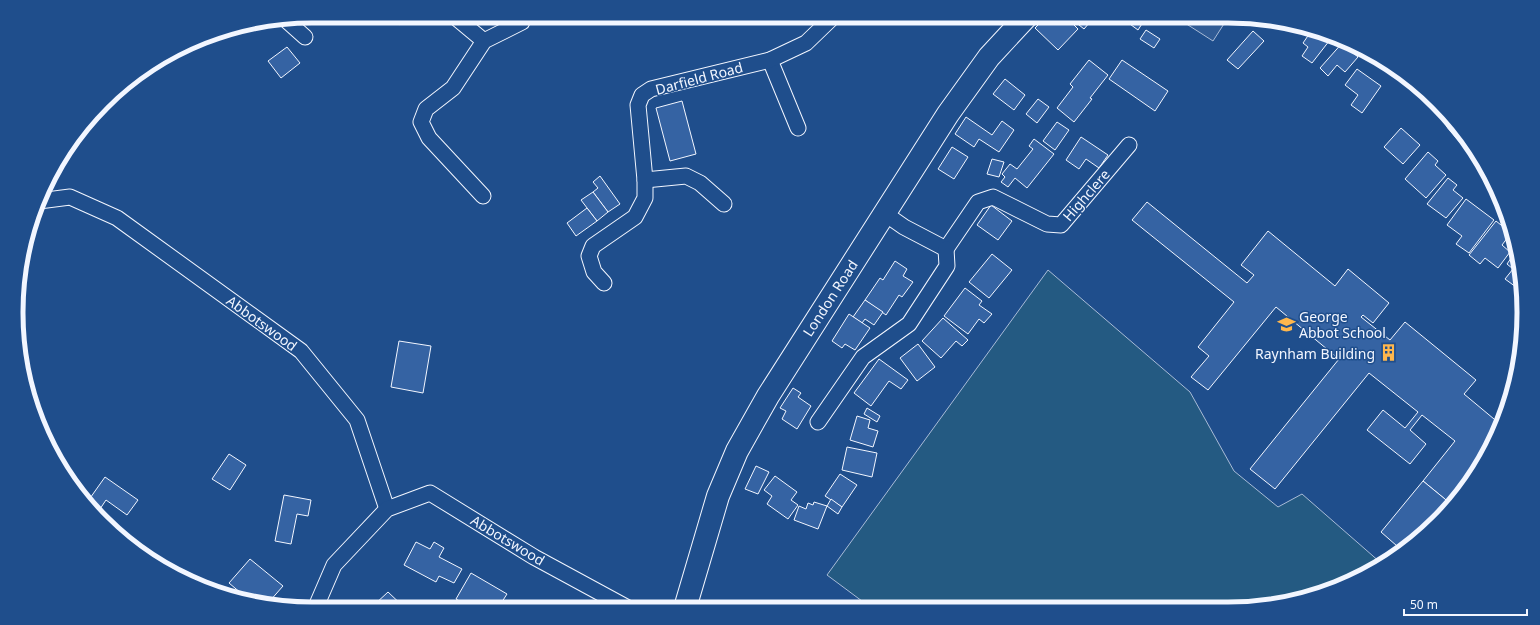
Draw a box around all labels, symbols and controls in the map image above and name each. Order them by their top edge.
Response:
street label: Darfield Road [653,57,745,99]
street label: Highclere [1058,165,1114,225]
street label: London Road [798,256,862,340]
street label: Abbotswood [223,291,301,355]
place label: George Abbot School [1299,307,1386,342]
school or university icon: George Abbot School [1276,314,1296,334]
building icon: Raynham Building [1378,343,1398,363]
place label: Raynham Building [1255,344,1375,363]
street label: Abbotswood [468,510,548,570]
scale bar [1404,591,1527,617]
text: 50 m [1410,596,1438,613]

